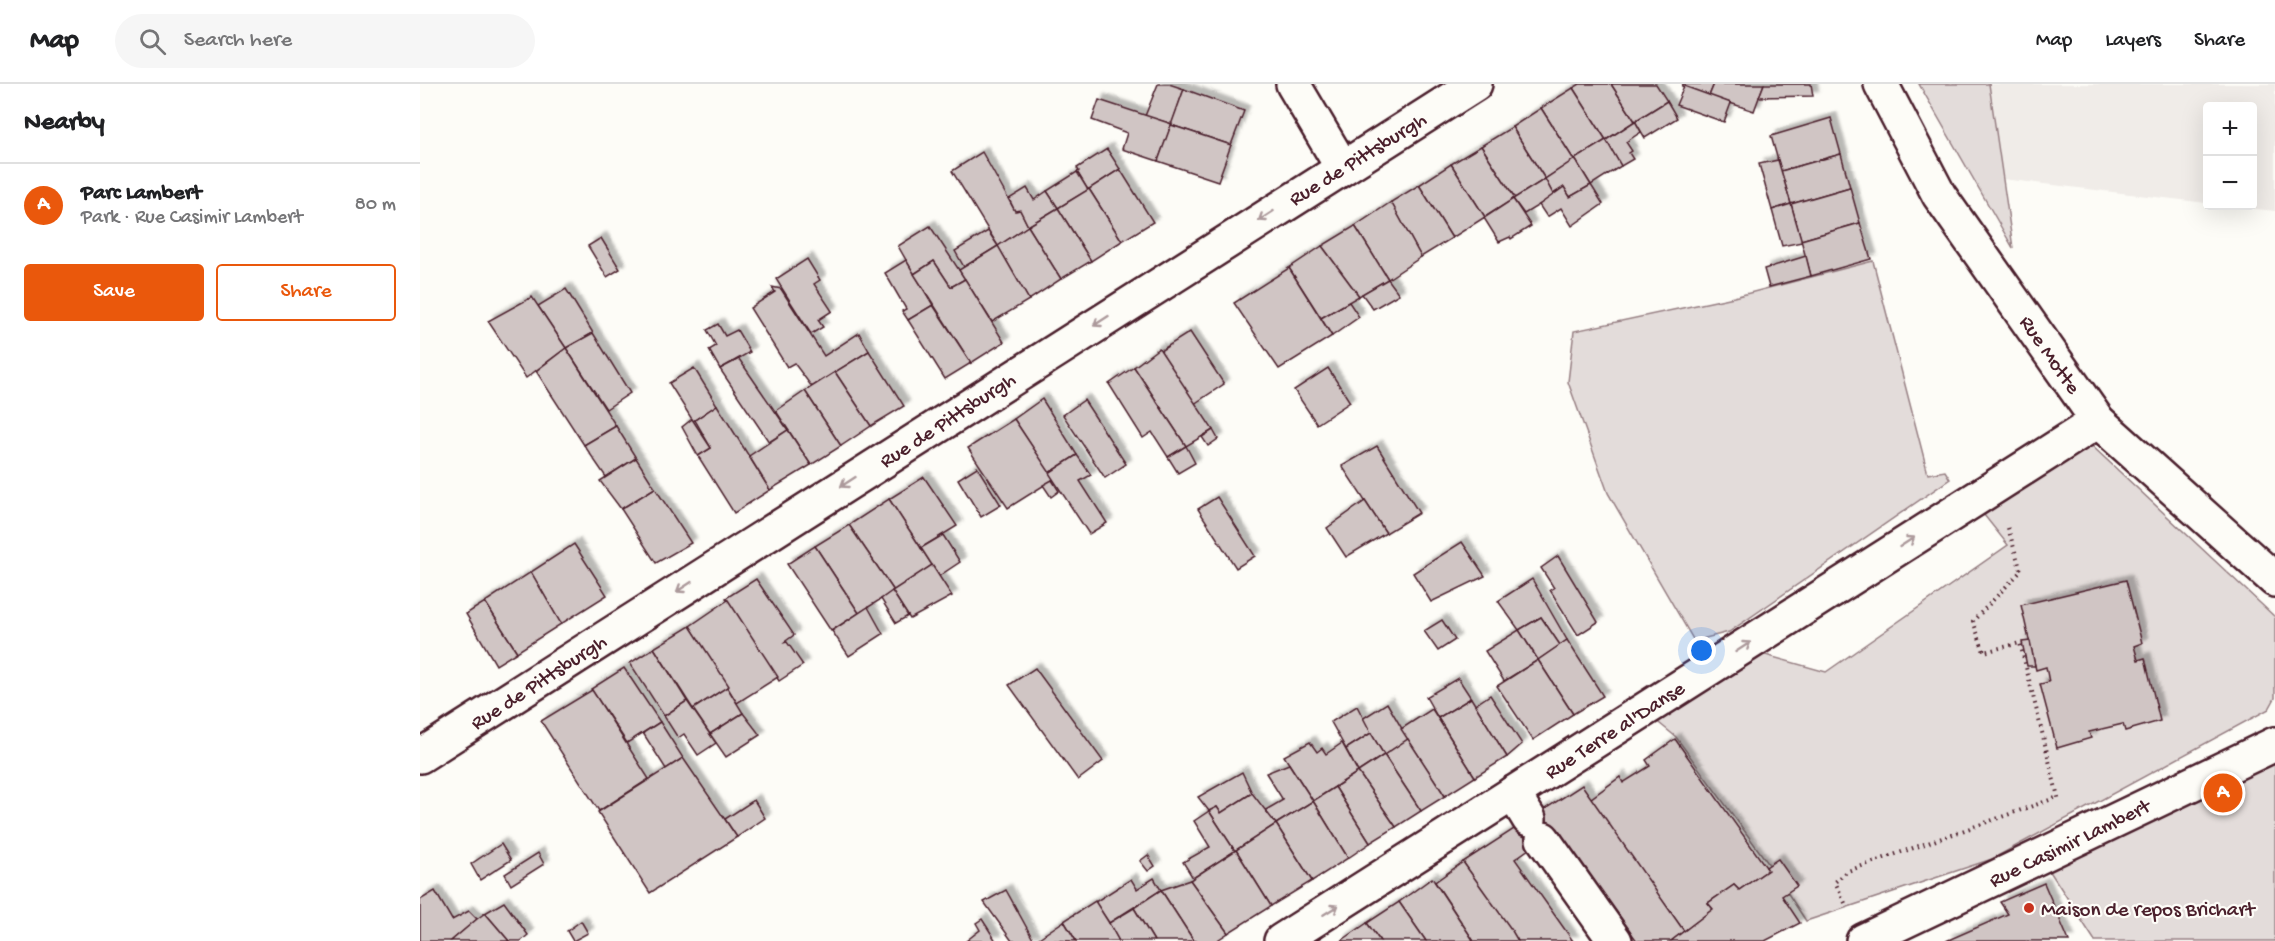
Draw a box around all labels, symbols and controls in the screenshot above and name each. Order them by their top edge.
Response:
search box [115,14,535,68]
text: Map [30,25,79,58]
icon: search [136,25,169,58]
text: Search here [184,28,292,54]
text: Map [2036,29,2072,54]
text: Layers [2105,29,2161,54]
text: Share [2194,29,2245,54]
map controls [2203,102,2257,210]
button: + [2203,102,2257,156]
text: Nearby [24,108,105,139]
street label: Rue de Pittsburgh [1285,109,1432,213]
button: − [2203,156,2257,210]
text: Parc Lambert [81,181,201,207]
text: A [38,194,49,217]
text: 80 m [355,194,396,217]
text: Park · Rue Casimir Lambert [81,207,303,230]
one-way arrow [1258,211,1275,223]
button: Save [24,264,204,321]
button: Share [216,264,396,321]
street label: Rue Motte [2012,312,2085,401]
one-way arrow [1094,315,1110,327]
street label: Rue de Pittsburgh [876,369,1022,475]
one-way arrow [840,476,857,489]
one-way arrow [1899,536,1915,548]
one-way arrow [676,582,693,594]
street label: Rue de Pittsburgh [467,631,613,737]
your location [1687,636,1716,665]
one-way arrow [1734,640,1751,652]
street label: Rue Terre al'Danse [1541,677,1692,786]
pin: A [2204,770,2242,816]
street label: Rue Casimir Lambert [1986,794,2157,895]
place label: Maison de repos Brichart [2041,899,2257,924]
marker: Maison de repos Brichart [2022,901,2036,915]
one-way arrow [1322,903,1339,916]

